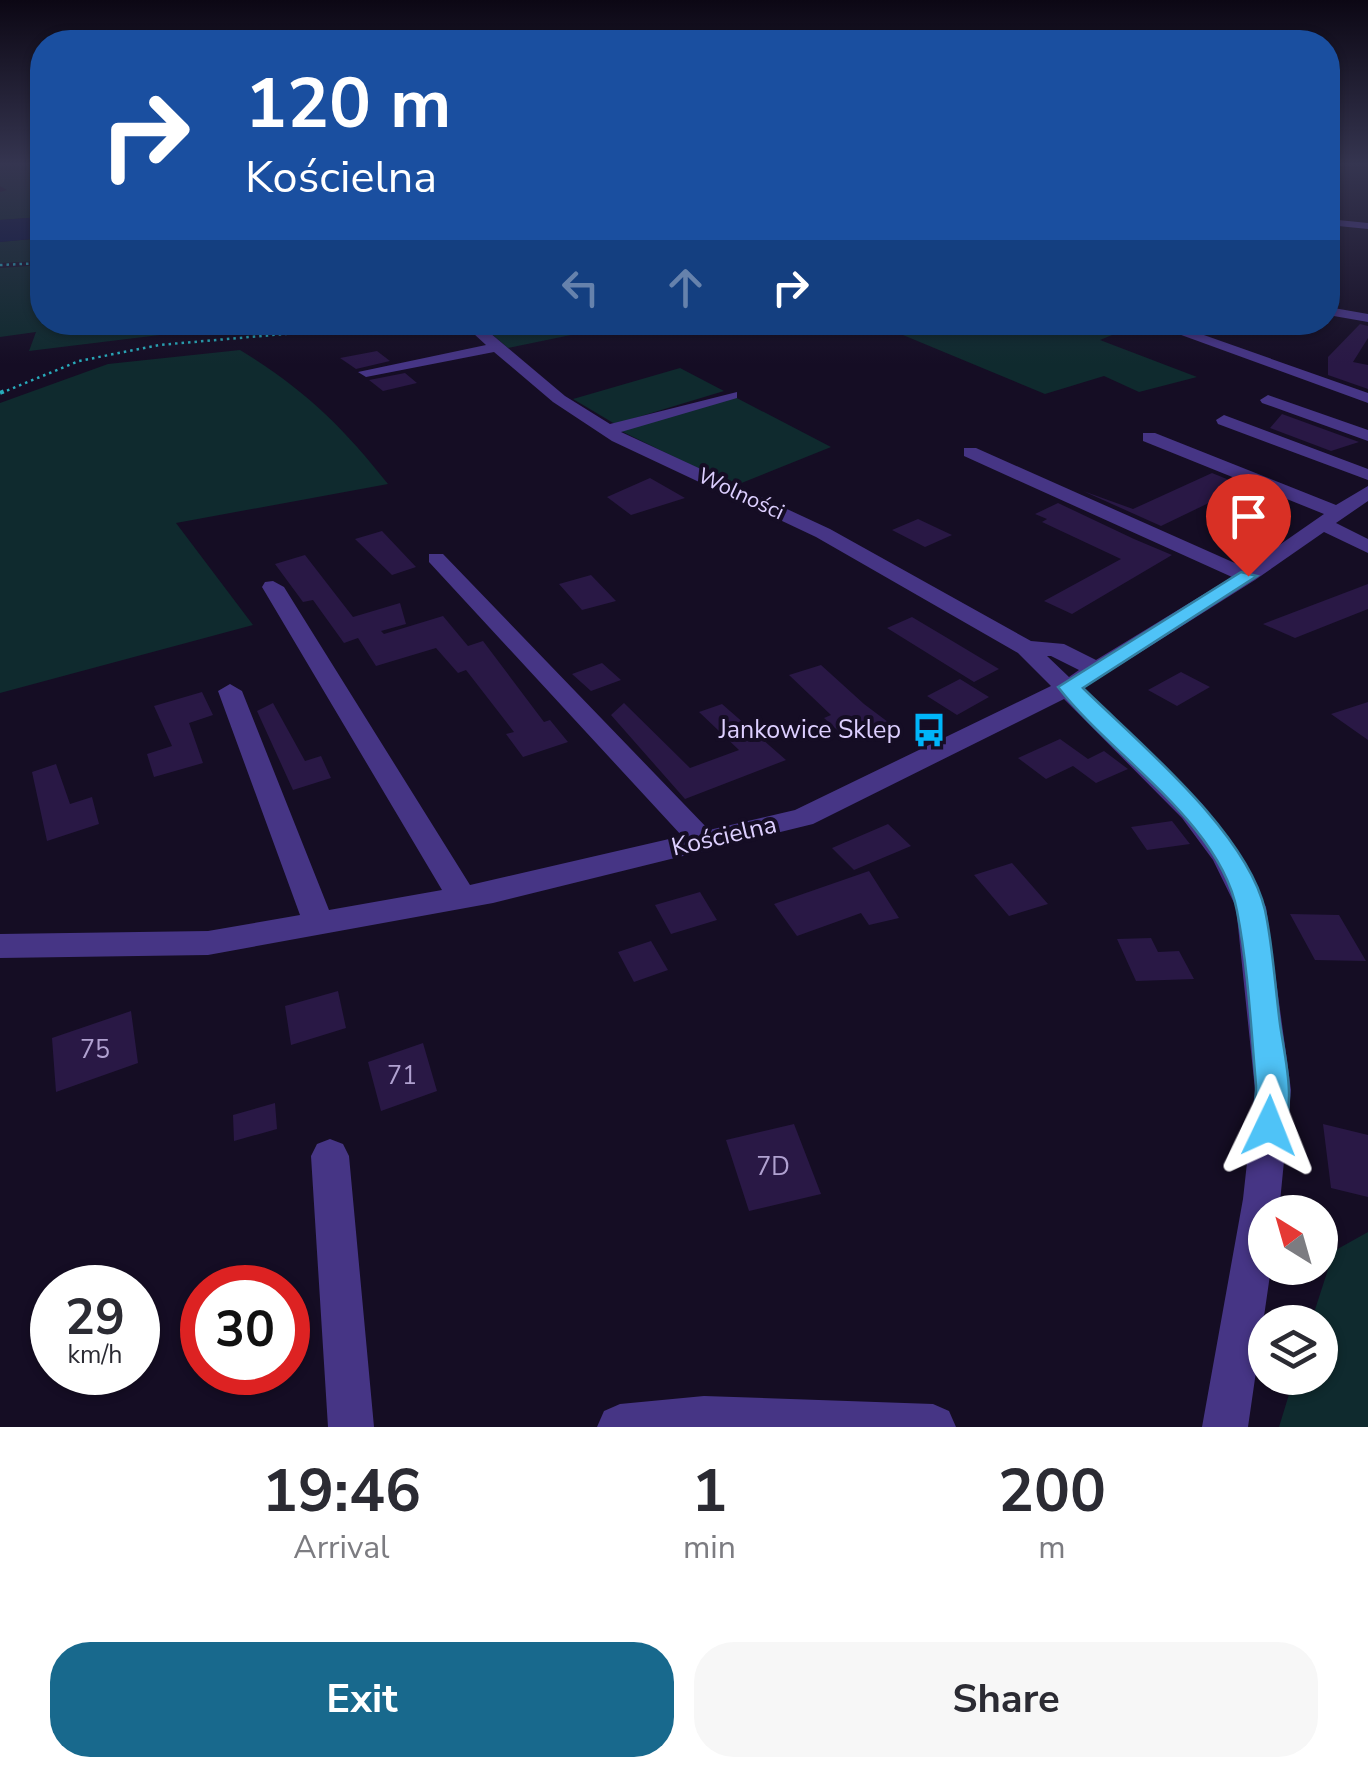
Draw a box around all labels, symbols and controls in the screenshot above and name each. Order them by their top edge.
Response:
text: 120 m [245,56,451,152]
icon: right [80,70,210,200]
text: Kościelna [245,147,437,208]
icon: left [553,260,608,315]
icon: ahead [658,260,713,315]
icon: right [763,260,818,315]
street label: Wolności [693,461,789,527]
pin [1206,474,1291,577]
icon: arrive [1221,489,1276,544]
bus stop icon: Jankowice Sklep [910,711,948,749]
place label: Jankowice Sklep [718,713,901,747]
street label: Kościelna [668,807,780,865]
house number: 75 [80,1033,110,1067]
house number: 71 [387,1059,417,1093]
position arrow [1217,1074,1321,1178]
house number: 7D [756,1150,790,1184]
north arrow [1248,1195,1338,1285]
map controls [1248,1195,1338,1395]
speed limit sign: 30 [180,1265,310,1395]
text: 29 [65,1283,125,1352]
button: layers [1248,1305,1338,1395]
text: km/h [67,1338,123,1372]
text: 19:46 [262,1450,421,1532]
text: 1 [691,1450,727,1532]
text: 200 [998,1450,1106,1532]
text: Arrival [293,1526,390,1569]
text: min [683,1526,736,1569]
text: m [1038,1526,1066,1569]
button: Exit [50,1642,674,1757]
button: Share [694,1642,1318,1757]

